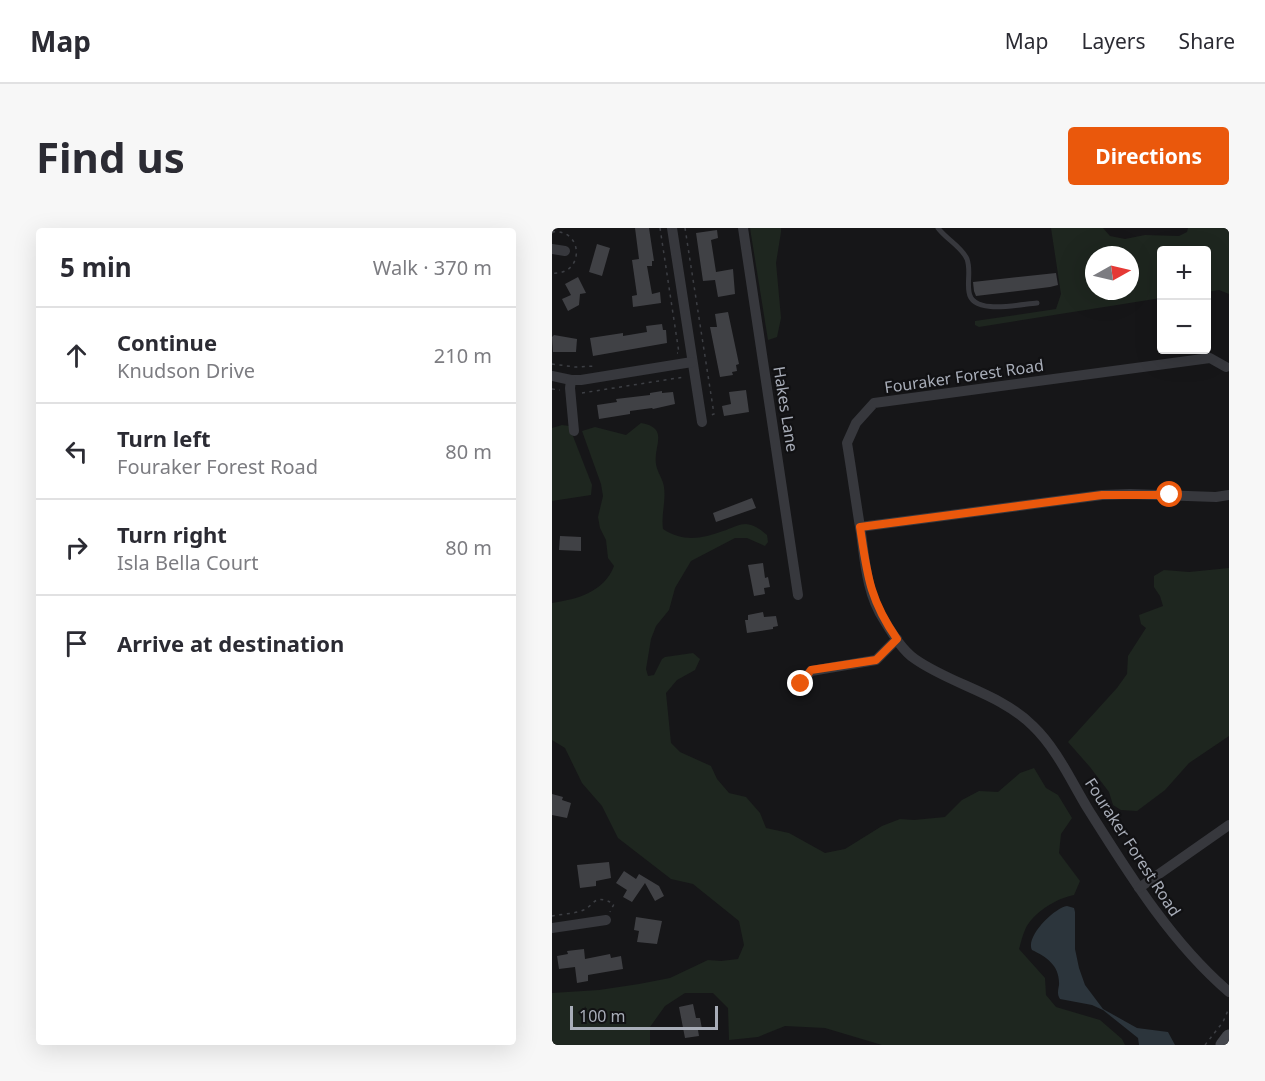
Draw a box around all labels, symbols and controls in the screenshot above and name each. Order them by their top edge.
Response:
text: Map [30,22,91,60]
text: Map [1005,27,1049,55]
text: Layers [1082,27,1146,55]
text: Share [1179,27,1235,55]
button: Directions [1068,127,1229,185]
text: Find us [36,128,185,185]
north arrow [1085,246,1139,300]
map controls [1157,246,1211,354]
button: + [1157,246,1211,300]
text: 5 min [60,249,132,285]
text: Walk · 370 m [373,254,492,281]
button: − [1157,300,1211,354]
text: Continue [117,327,217,357]
icon: ahead [60,339,93,372]
text: 210 m [434,342,492,369]
street label: Fouraker Forest Road [883,354,1045,398]
text: Knudson Drive [117,357,255,384]
street label: Hakes Lane [768,365,804,453]
text: Turn left [117,423,211,453]
icon: left [60,435,93,468]
text: 80 m [445,438,492,465]
text: Fouraker Forest Road [117,453,318,480]
route start [1156,481,1182,507]
text: Turn right [117,519,227,549]
icon: right [60,531,93,564]
text: 80 m [445,534,492,561]
text: Isla Bella Court [117,549,259,576]
icon: arrive [60,627,93,660]
text: Arrive at destination [117,628,344,658]
route end [787,670,813,696]
street label: Fouraker Forest Road [1080,774,1186,920]
scale bar [570,1003,718,1030]
text: 100 m [579,1005,626,1027]

